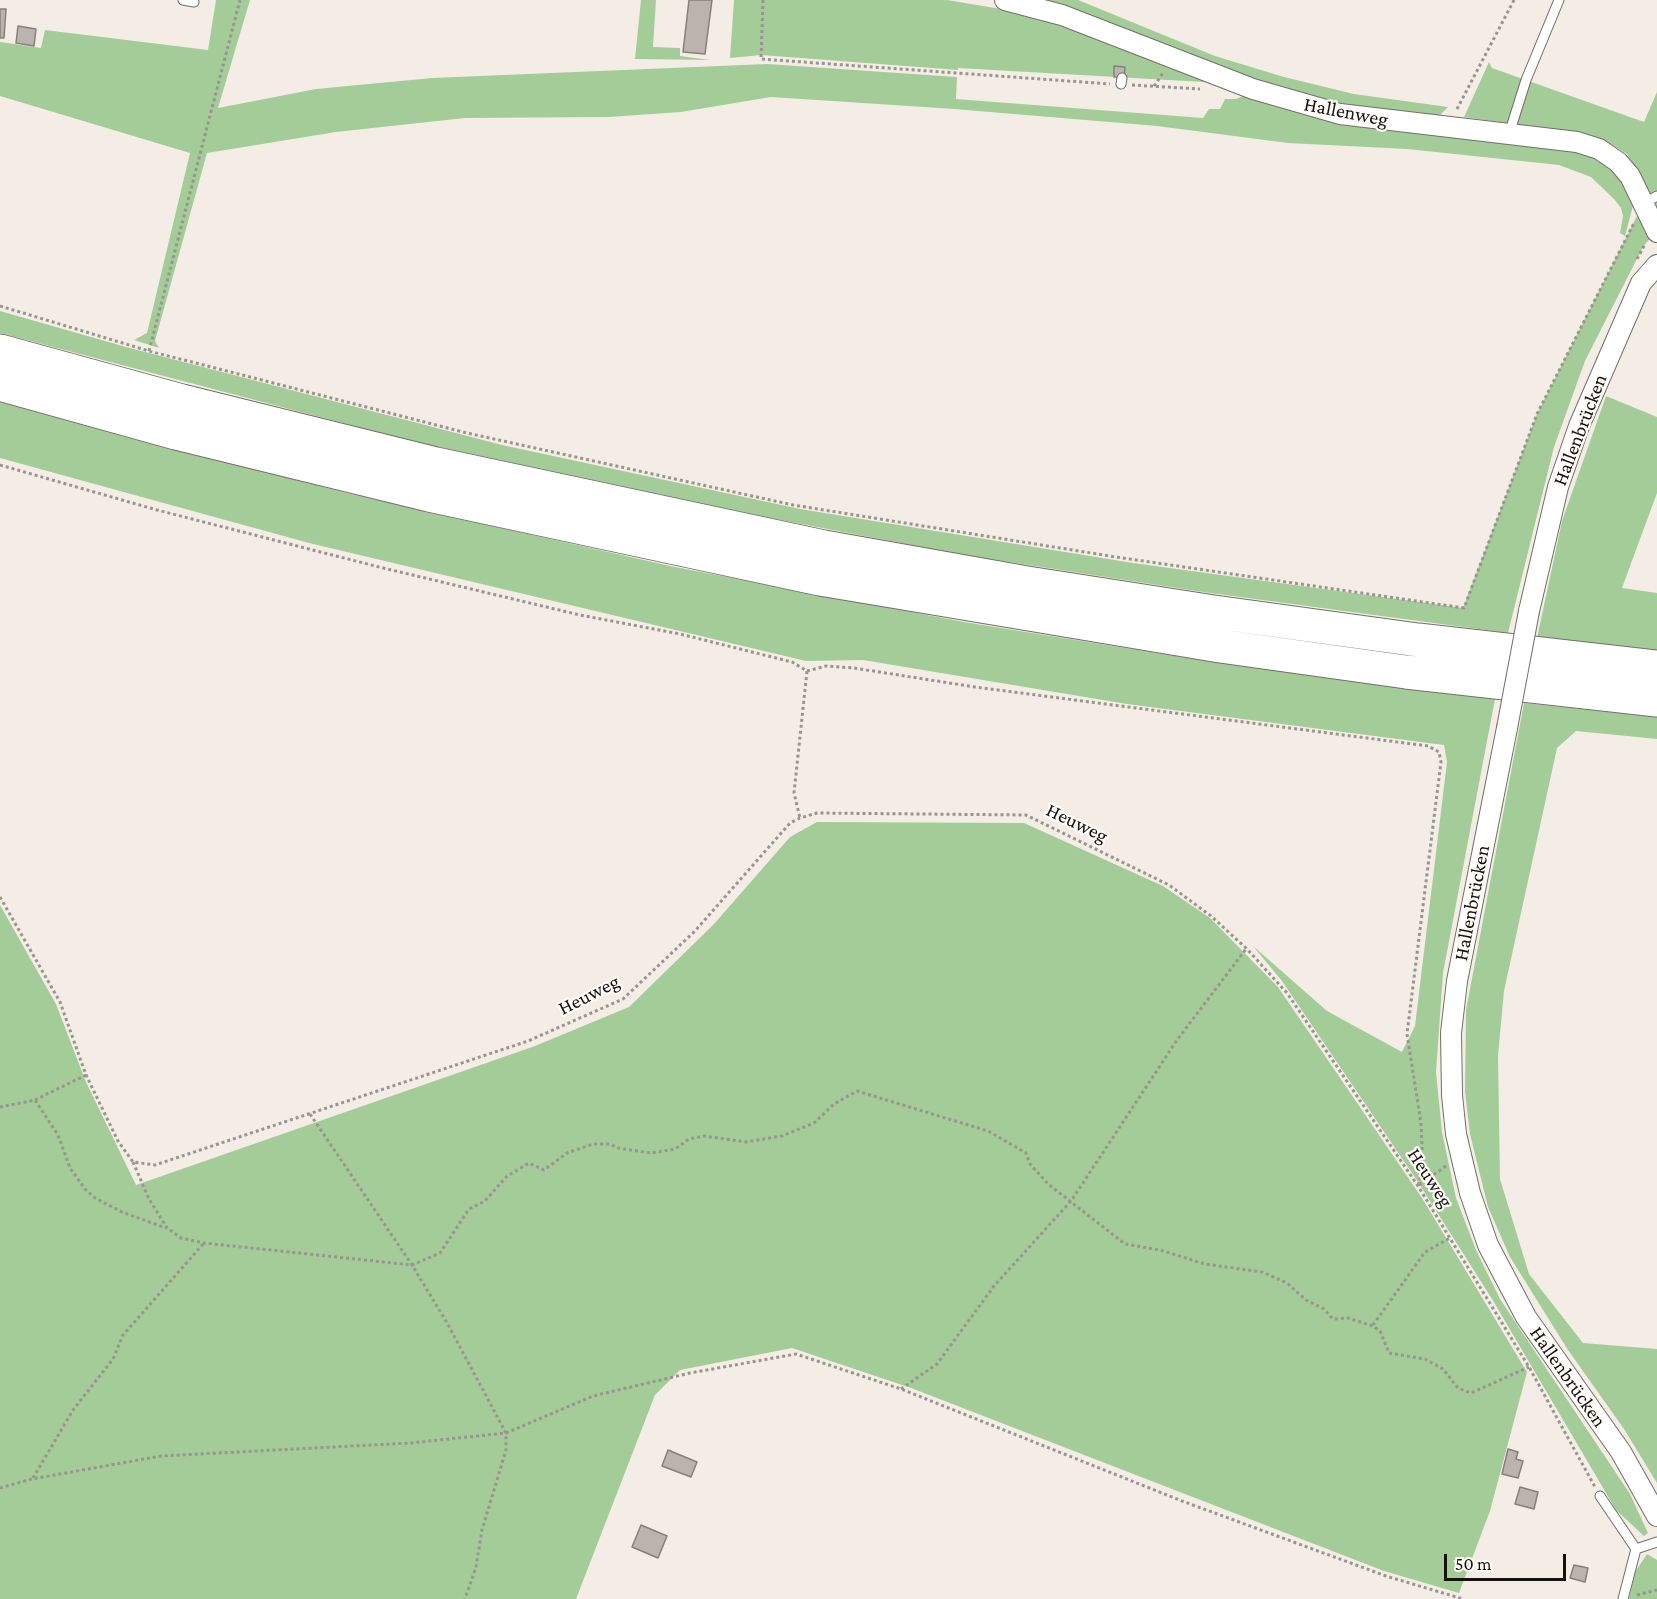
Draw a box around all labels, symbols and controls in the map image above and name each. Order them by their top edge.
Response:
street label: Hallenweg [1302,92,1390,132]
street label: Hallenbrücken [1548,371,1612,489]
street label: Heuweg [1042,798,1112,848]
street label: Hallenbrücken [1449,843,1495,963]
street label: Heuweg [554,969,624,1021]
street label: Heuweg [1402,1144,1458,1212]
street label: Hallenbrücken [1524,1322,1612,1432]
scale bar [1447,1542,1568,1580]
text: 50 m [1455,1554,1492,1574]

